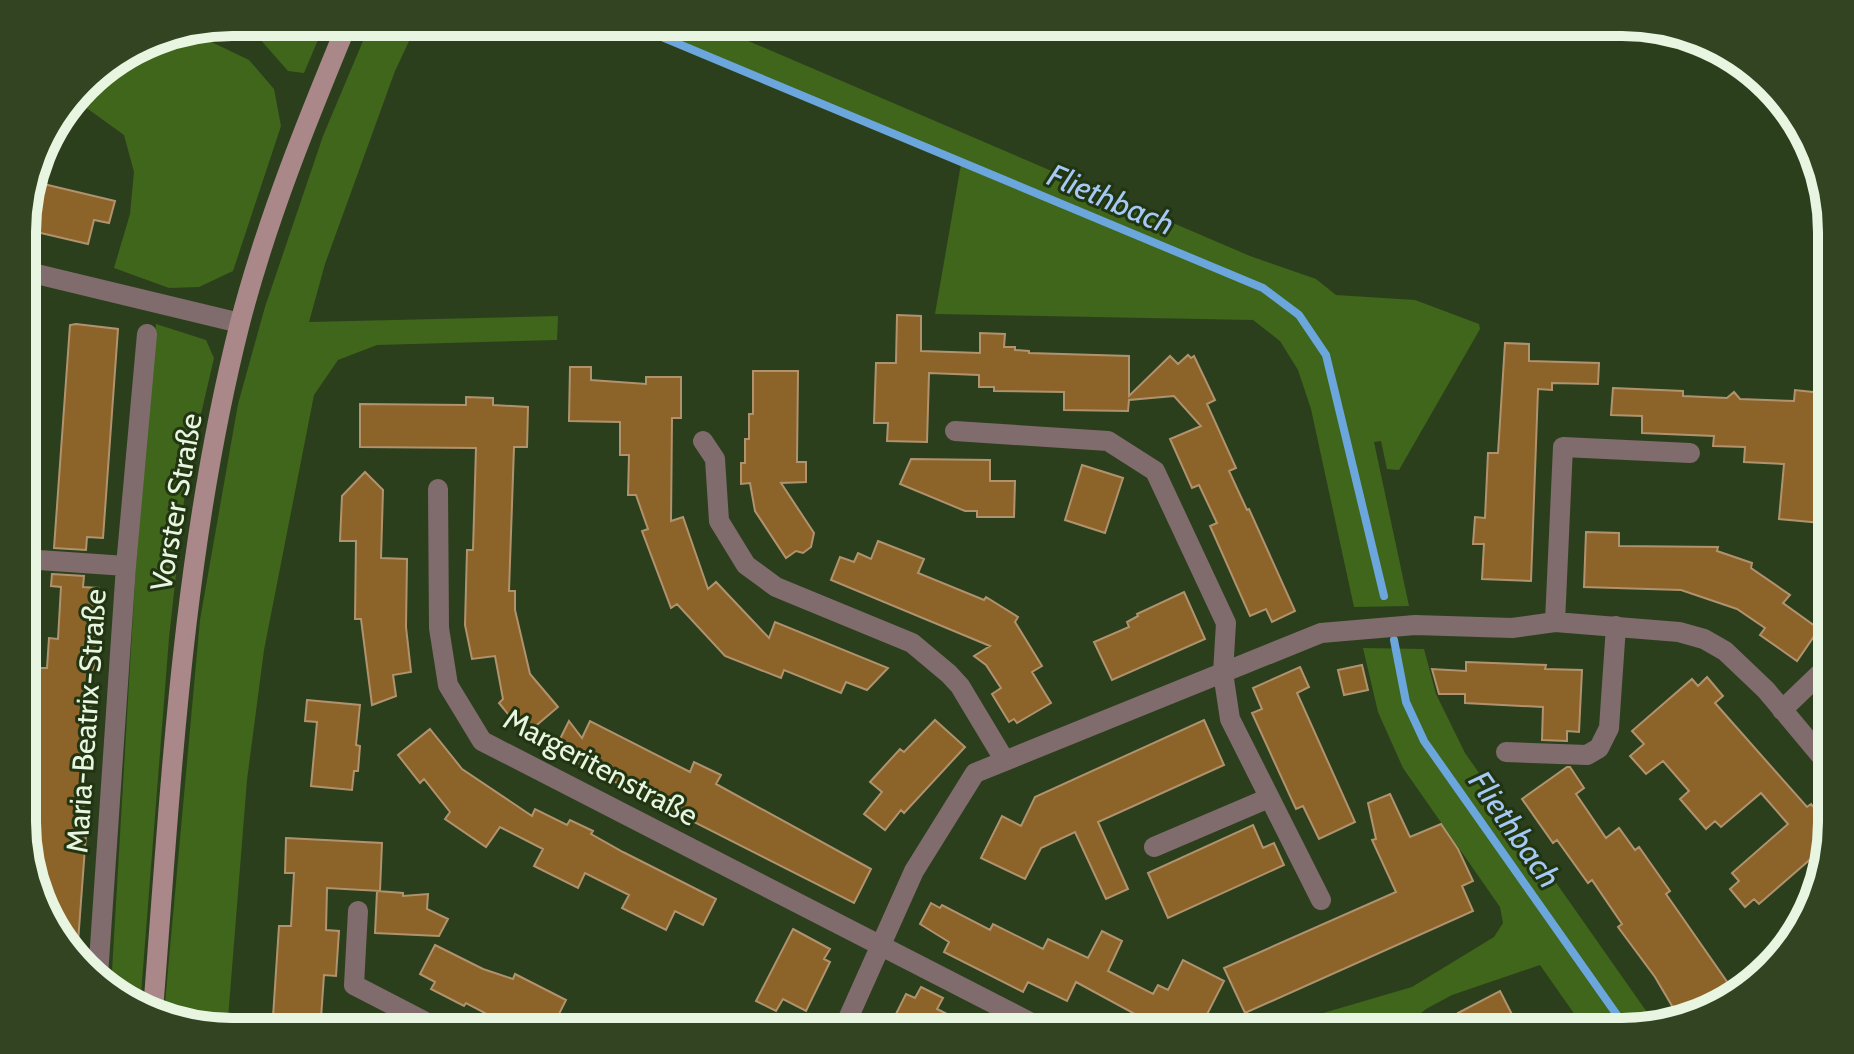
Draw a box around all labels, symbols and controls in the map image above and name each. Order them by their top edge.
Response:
water label: Fliethbach [1042,155,1180,243]
street label: Vorster Straße [142,410,210,594]
street label: Maria-Beatrix-Straße [58,588,114,854]
street label: Margeritenstraße [497,700,705,834]
water label: Fliethbach [1461,763,1569,895]

